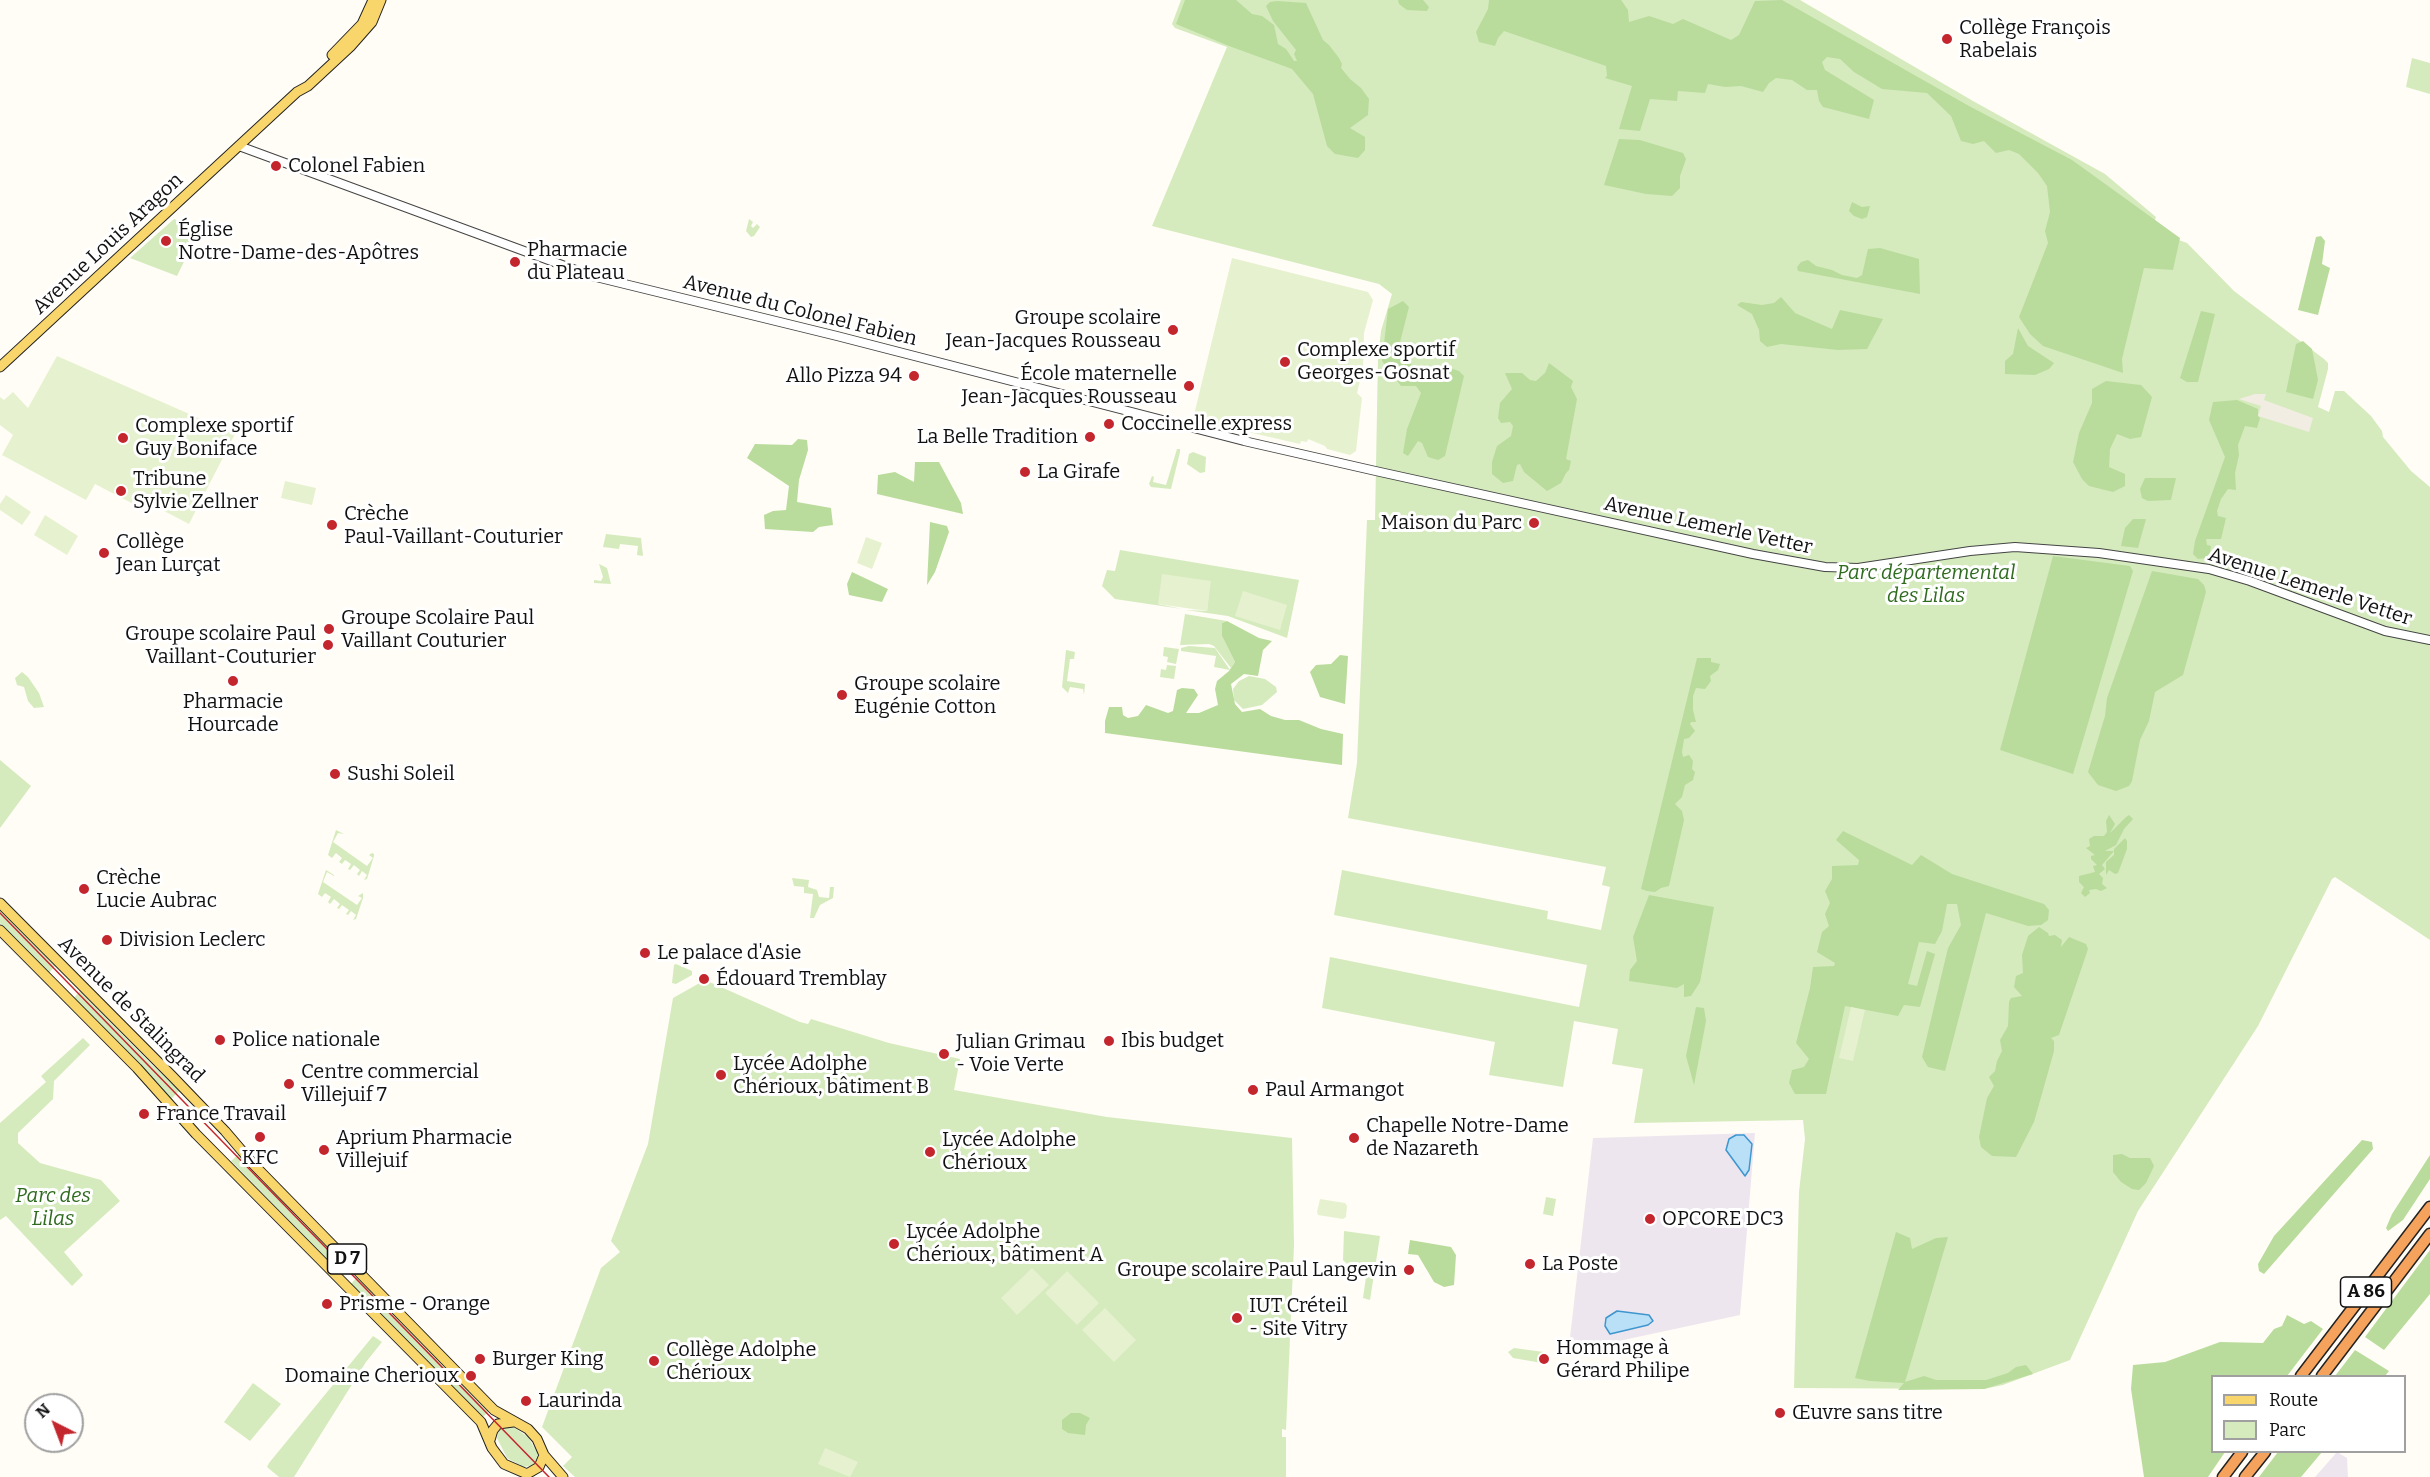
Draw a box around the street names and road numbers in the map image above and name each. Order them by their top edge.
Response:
street label: Avenue Louis Aragon [28,168,188,320]
street label: Avenue du Colonel Fabien [681,270,919,352]
street label: Avenue Lemerle Vetter [1602,492,1814,560]
street label: Avenue Lemerle Vetter [2205,543,2415,631]
street label: Avenue de Stalingrad [53,932,209,1088]
road number: D 7 [328,1244,366,1274]
road number: A 86 [2340,1277,2392,1307]

